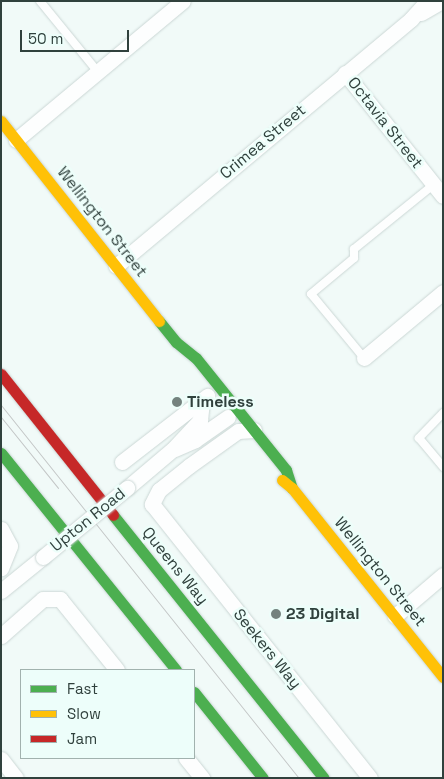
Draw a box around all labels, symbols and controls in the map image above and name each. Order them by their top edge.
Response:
scale bar [22,20,131,52]
text: 50 m [28,29,63,48]
street label: Octavia Street [343,73,427,173]
street label: Crimea Street [216,101,310,183]
street label: Wellington Street [53,163,151,281]
place label: Timeless [187,392,254,412]
marker: Timeless [171,396,183,408]
street label: Upton Road [47,484,129,556]
street label: Wellington Street [330,514,430,630]
street label: Queens Way [138,523,212,609]
place label: 23 Digital [286,604,359,624]
street label: Seekers Way [229,605,305,693]
marker: 23 Digital [270,608,282,620]
legend [20,669,195,759]
text: Fast [67,679,98,698]
text: Slow [67,704,101,723]
text: Jam [67,729,97,748]

